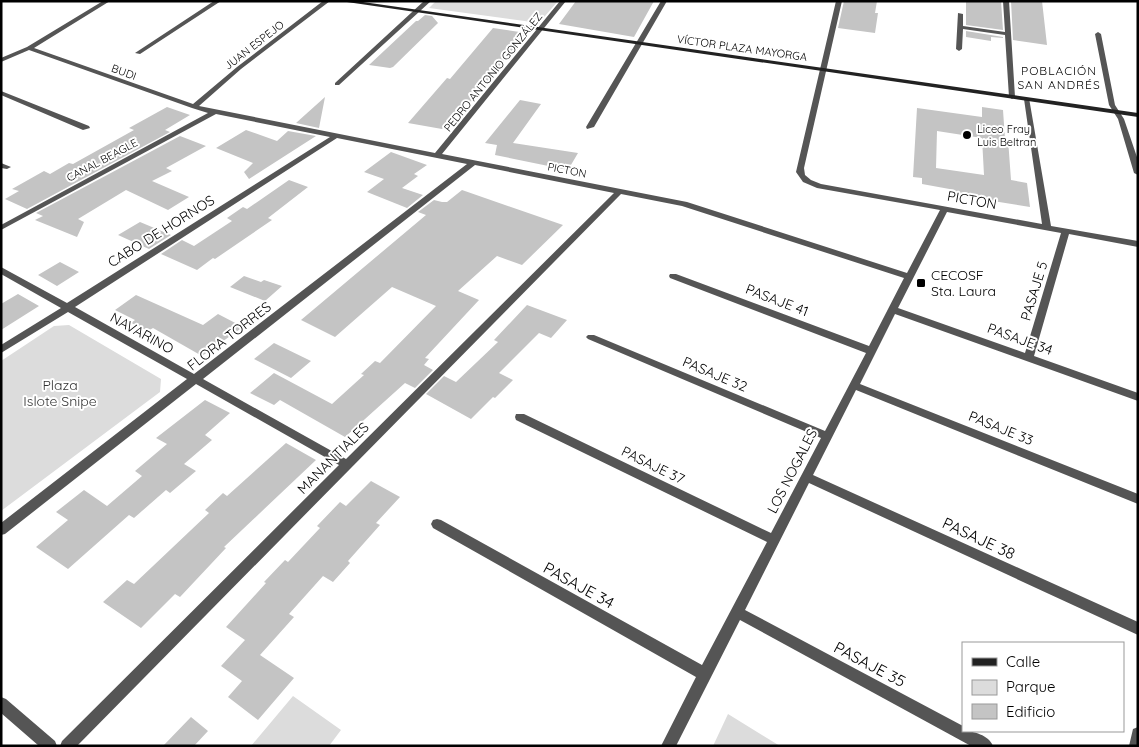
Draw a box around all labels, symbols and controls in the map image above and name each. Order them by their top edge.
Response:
street label: PEDRO ANTONIO GONZÁLEZ [441,10,545,134]
street label: JUAN ESPEJO [221,17,287,73]
street label: VÍCTOR PLAZA MAYORGA [676,32,808,64]
street label: BUDI [110,61,138,83]
district label: POBLACIÓN SAN ANDRÉS [1017,63,1101,92]
place label: Liceo Fray Luis Beltran [977,122,1036,149]
marker: Liceo Fray Luis Beltran [961,129,973,141]
street label: CANAL BEAGLE [64,135,140,185]
street label: PICTON [546,159,588,181]
street label: PICTON [946,187,998,213]
street label: CABO DE HORNOS [104,191,218,271]
street label: PASAJE 5 [1016,259,1052,323]
place label: CECOSF Sta. Laura [931,266,996,300]
marker: CECOSF Sta. Laura [915,277,927,289]
street label: PASAJE 41 [743,280,811,320]
street label: FLORA TORRES [183,298,275,374]
street label: NAVARINO [107,308,177,358]
street label: PASAJE 34 [985,319,1055,359]
street label: PASAJE 32 [680,352,750,396]
park label: Plaza Islote Snipe [23,376,97,410]
street label: PASAJE 33 [966,407,1036,449]
street label: MANANTIALES [293,418,373,498]
street label: LOS NOGALES [763,426,821,516]
street label: PASAJE 37 [618,442,688,488]
street label: PASAJE 38 [939,512,1019,564]
street label: PASAJE 34 [540,557,618,613]
street label: PASAJE 35 [831,637,909,691]
legend [962,642,1124,732]
text: Calle [1006,652,1040,671]
text: Parque [1006,677,1056,696]
text: Edificio [1006,702,1055,721]

